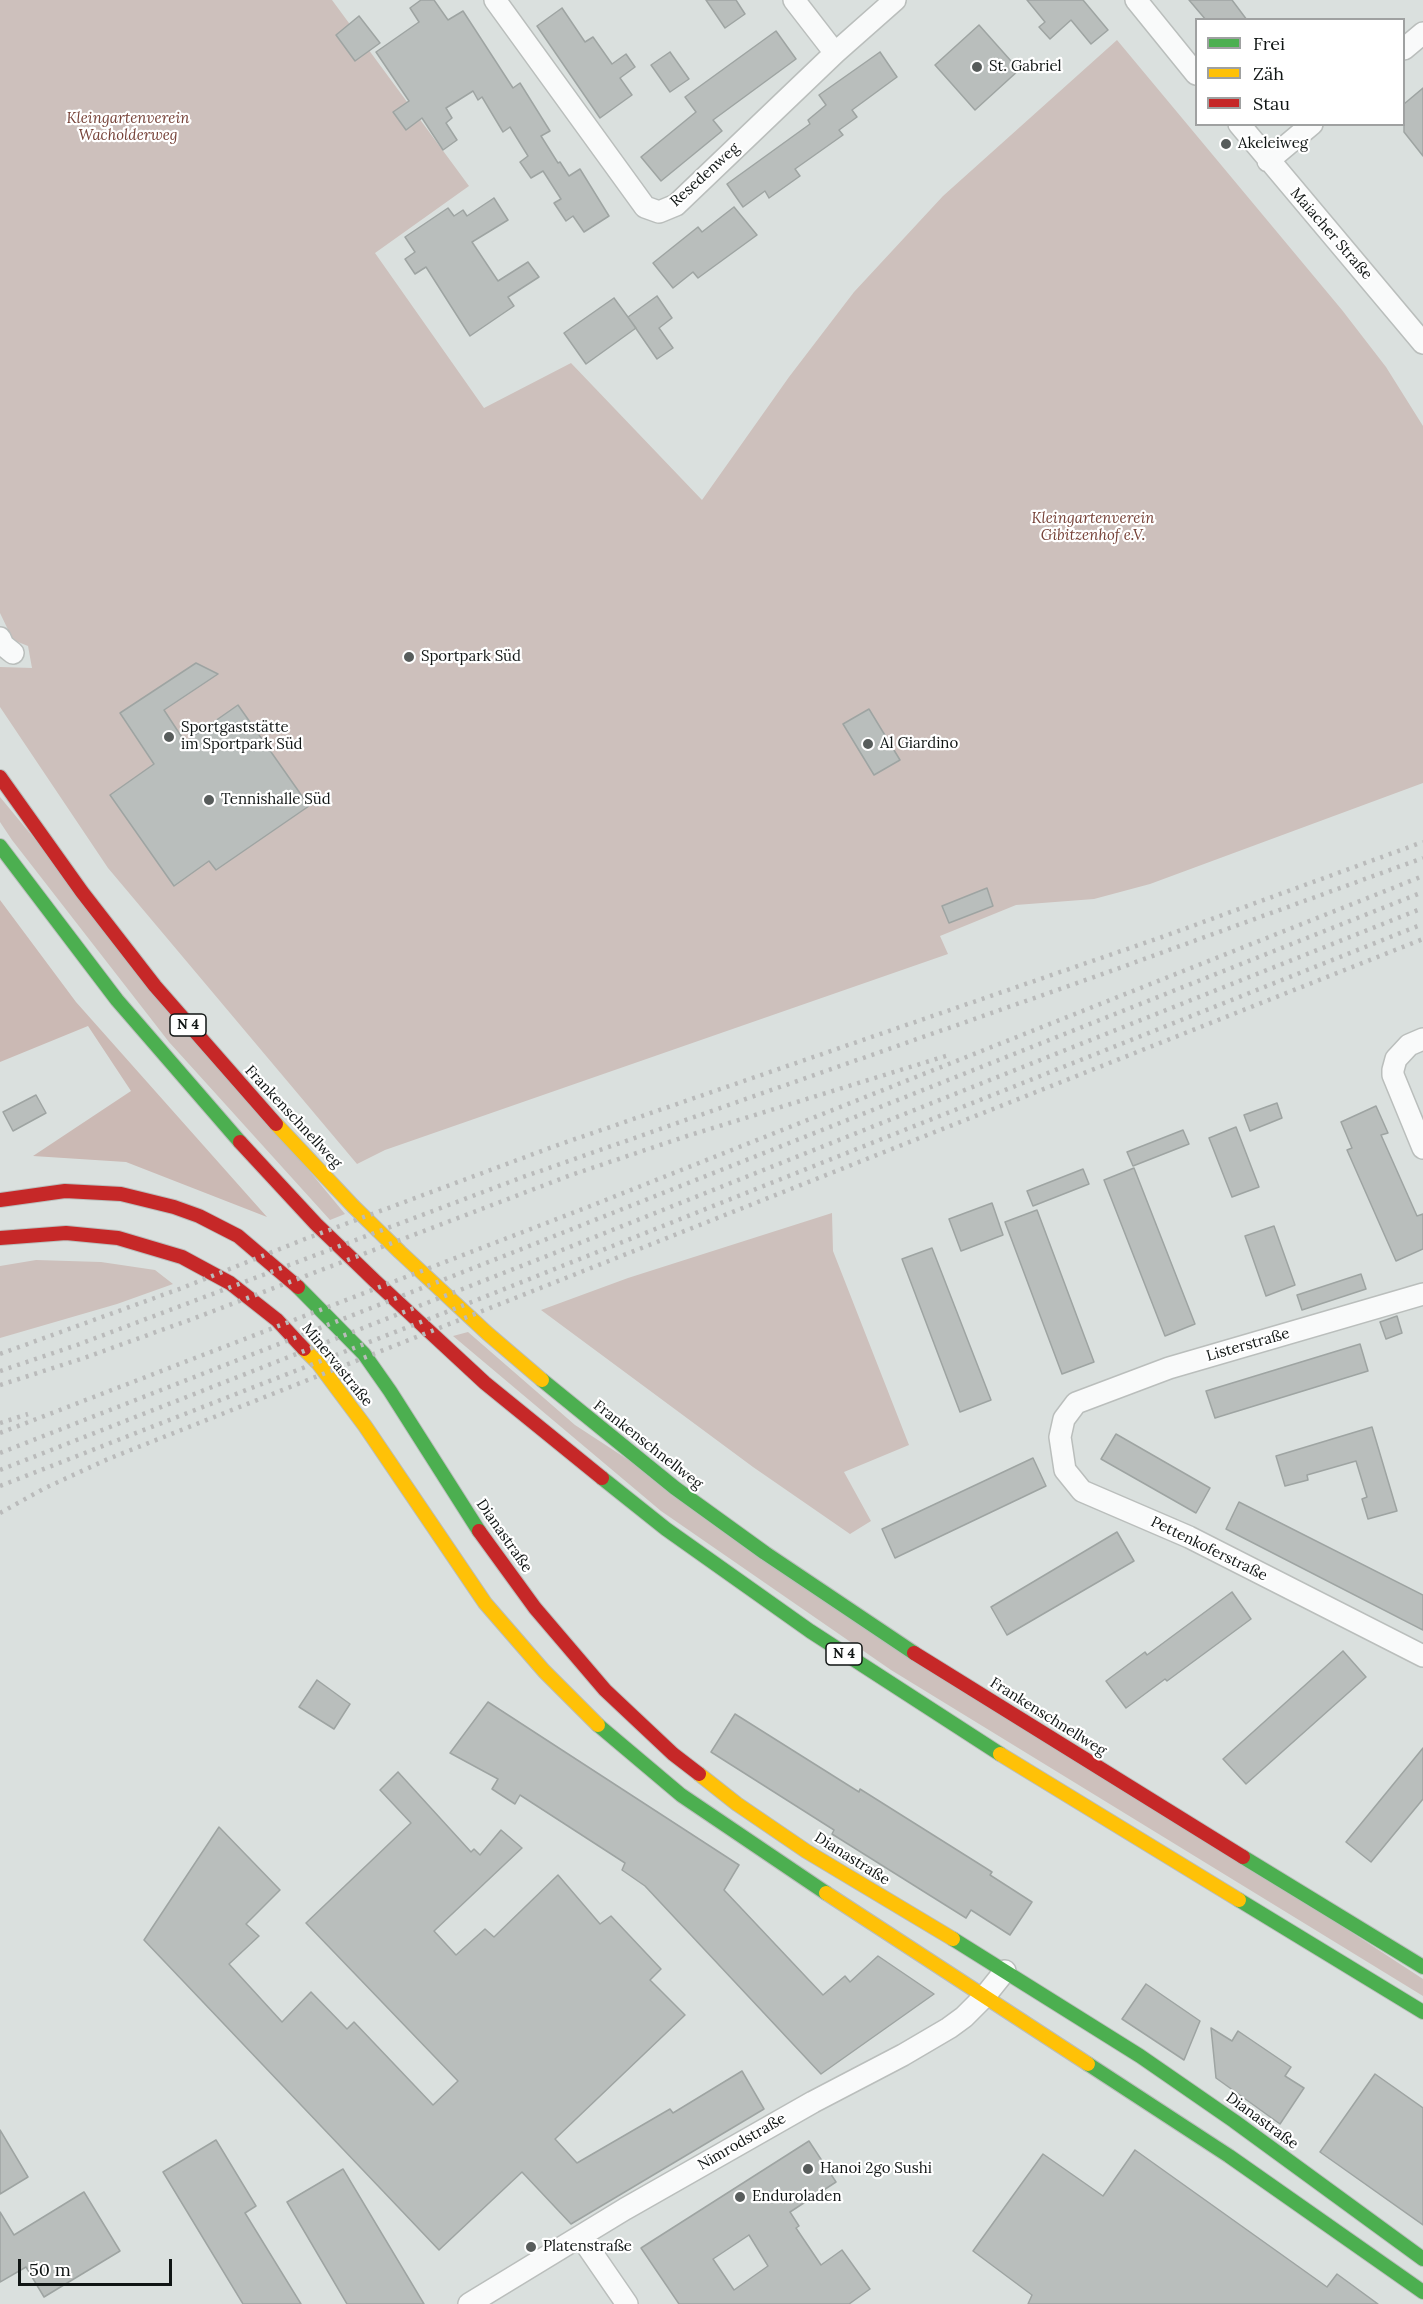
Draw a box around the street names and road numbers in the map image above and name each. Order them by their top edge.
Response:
street label: Resedenweg [667,139,743,211]
street label: Maiacher Straße [1286,184,1376,284]
road number: N 4 [170,1014,206,1036]
street label: Frankenschnellweg [241,1062,345,1172]
street label: Minervastraße [298,1320,376,1410]
street label: Listerstraße [1204,1325,1292,1365]
street label: Frankenschnellweg [590,1397,706,1493]
street label: Dianastraße [472,1496,536,1576]
street label: Pettenkoferstraße [1148,1513,1270,1585]
road number: N 4 [826,1643,862,1665]
street label: Frankenschnellweg [986,1674,1110,1760]
street label: Dianastraße [811,1829,893,1889]
street label: Dianastraße [1222,2089,1302,2153]
street label: Nimrodstraße [695,2110,789,2174]

